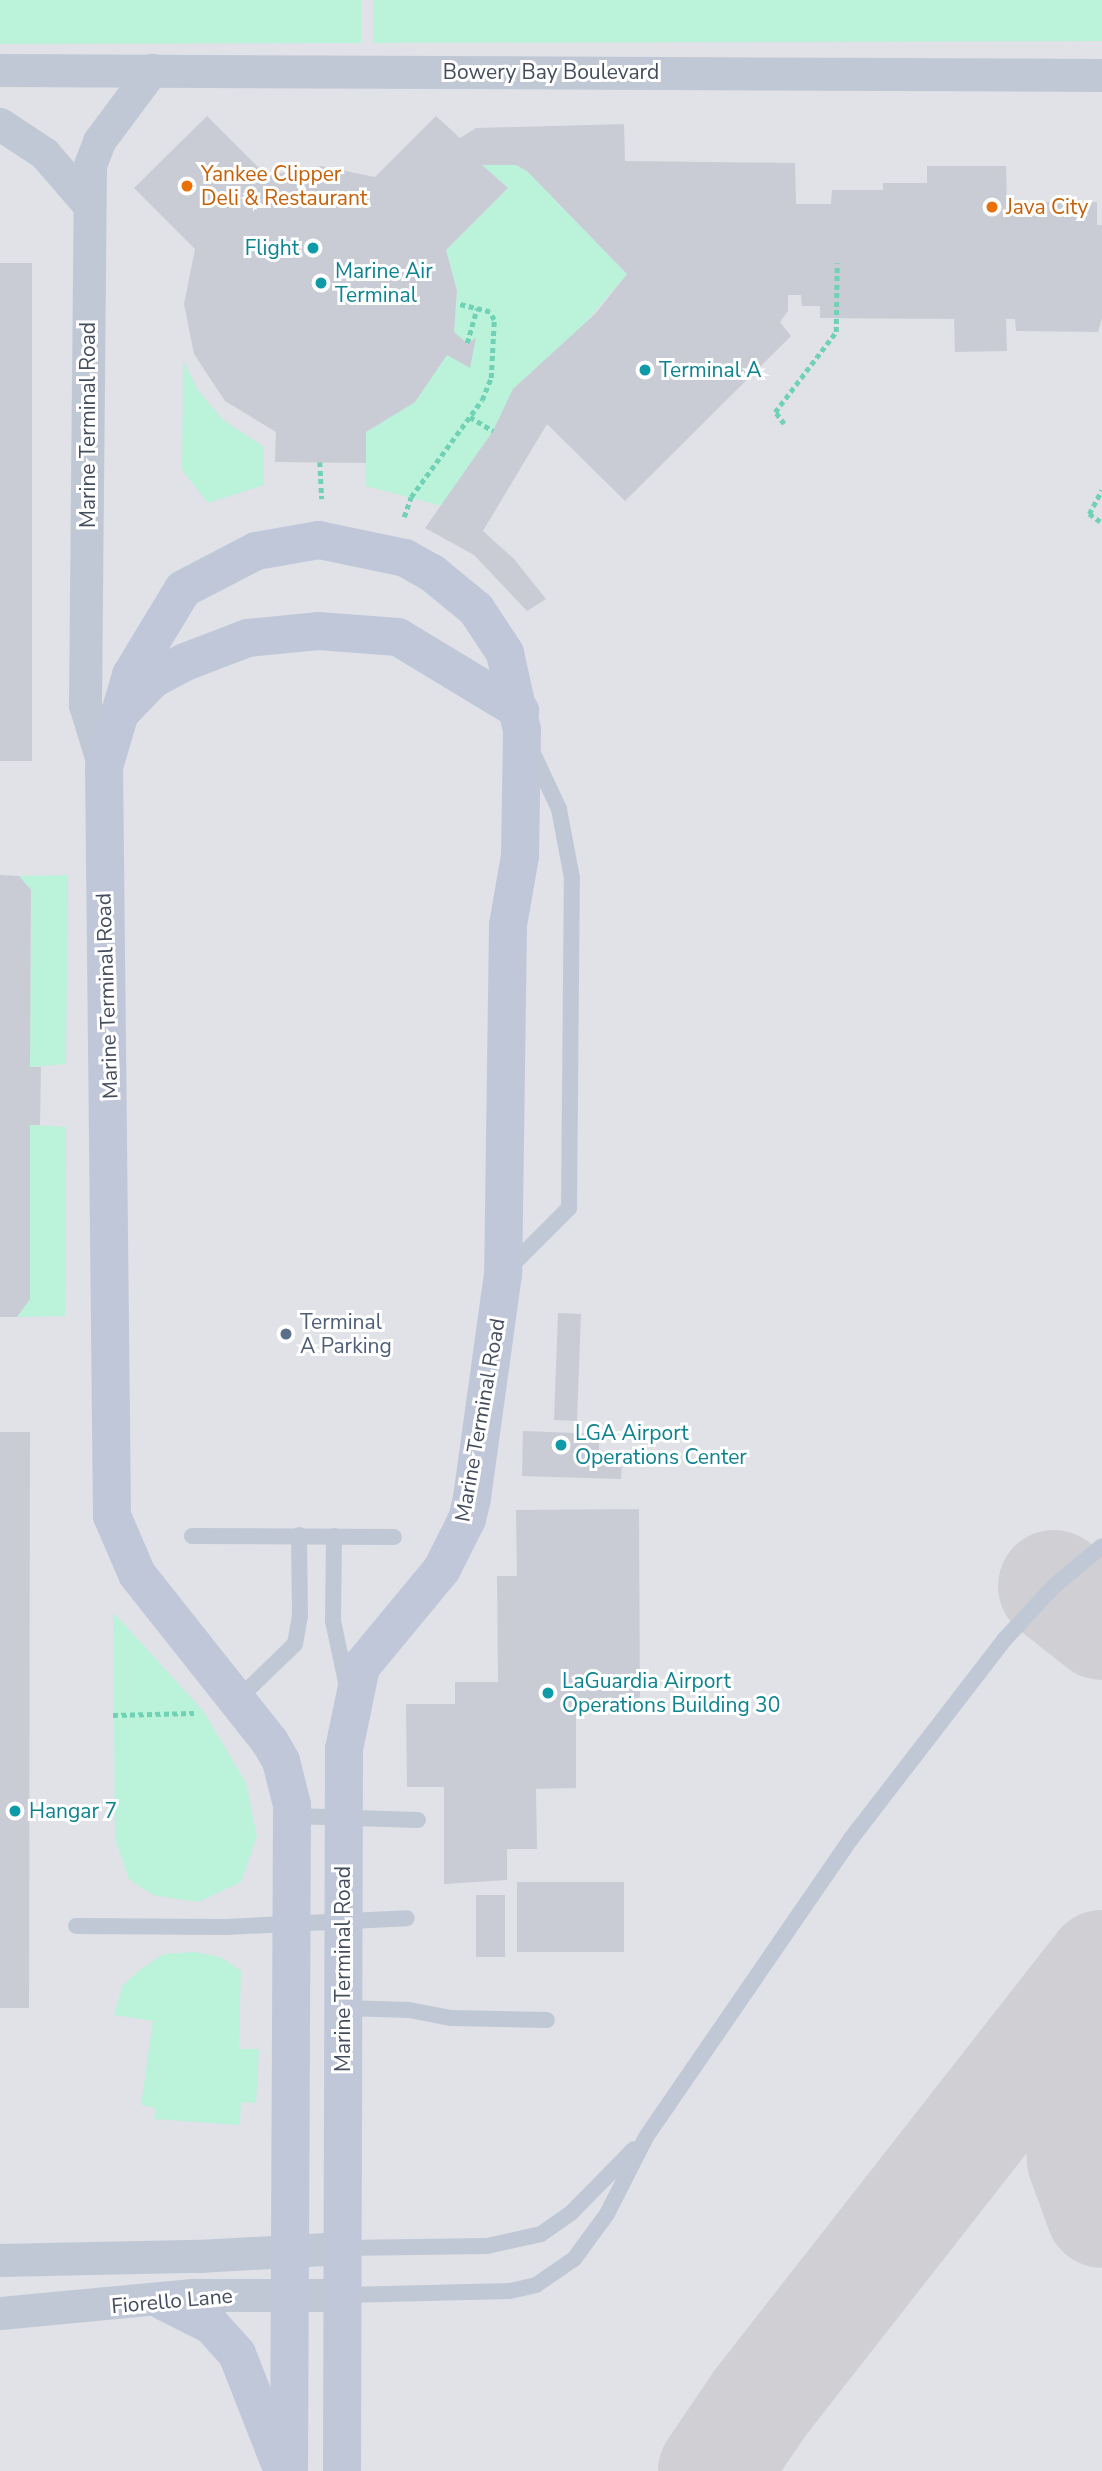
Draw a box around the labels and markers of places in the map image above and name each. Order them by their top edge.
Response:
place label: Yankee Clipper Deli & Restaurant [201,161,367,211]
marker: Yankee Clipper Deli & Restaurant [179,178,195,194]
place label: Java City [1006,194,1088,220]
marker: Java City [984,199,1000,215]
place label: Flight [245,235,299,261]
marker: Flight [305,240,321,256]
place label: Marine Air Terminal [335,258,433,308]
marker: Marine Air Terminal [313,275,329,291]
place label: Terminal A [659,357,762,383]
marker: Terminal A [637,362,653,378]
place label: Terminal A Parking [300,1309,392,1359]
marker: Terminal A Parking [278,1326,294,1342]
place label: LGA Airport Operations Center [575,1420,747,1470]
marker: LGA Airport Operations Center [553,1437,569,1453]
place label: LaGuardia Airport Operations Building 30 [562,1668,780,1718]
marker: LaGuardia Airport Operations Building 30 [540,1685,556,1701]
place label: Hangar 7 [29,1798,117,1824]
marker: Hangar 7 [7,1803,23,1819]

